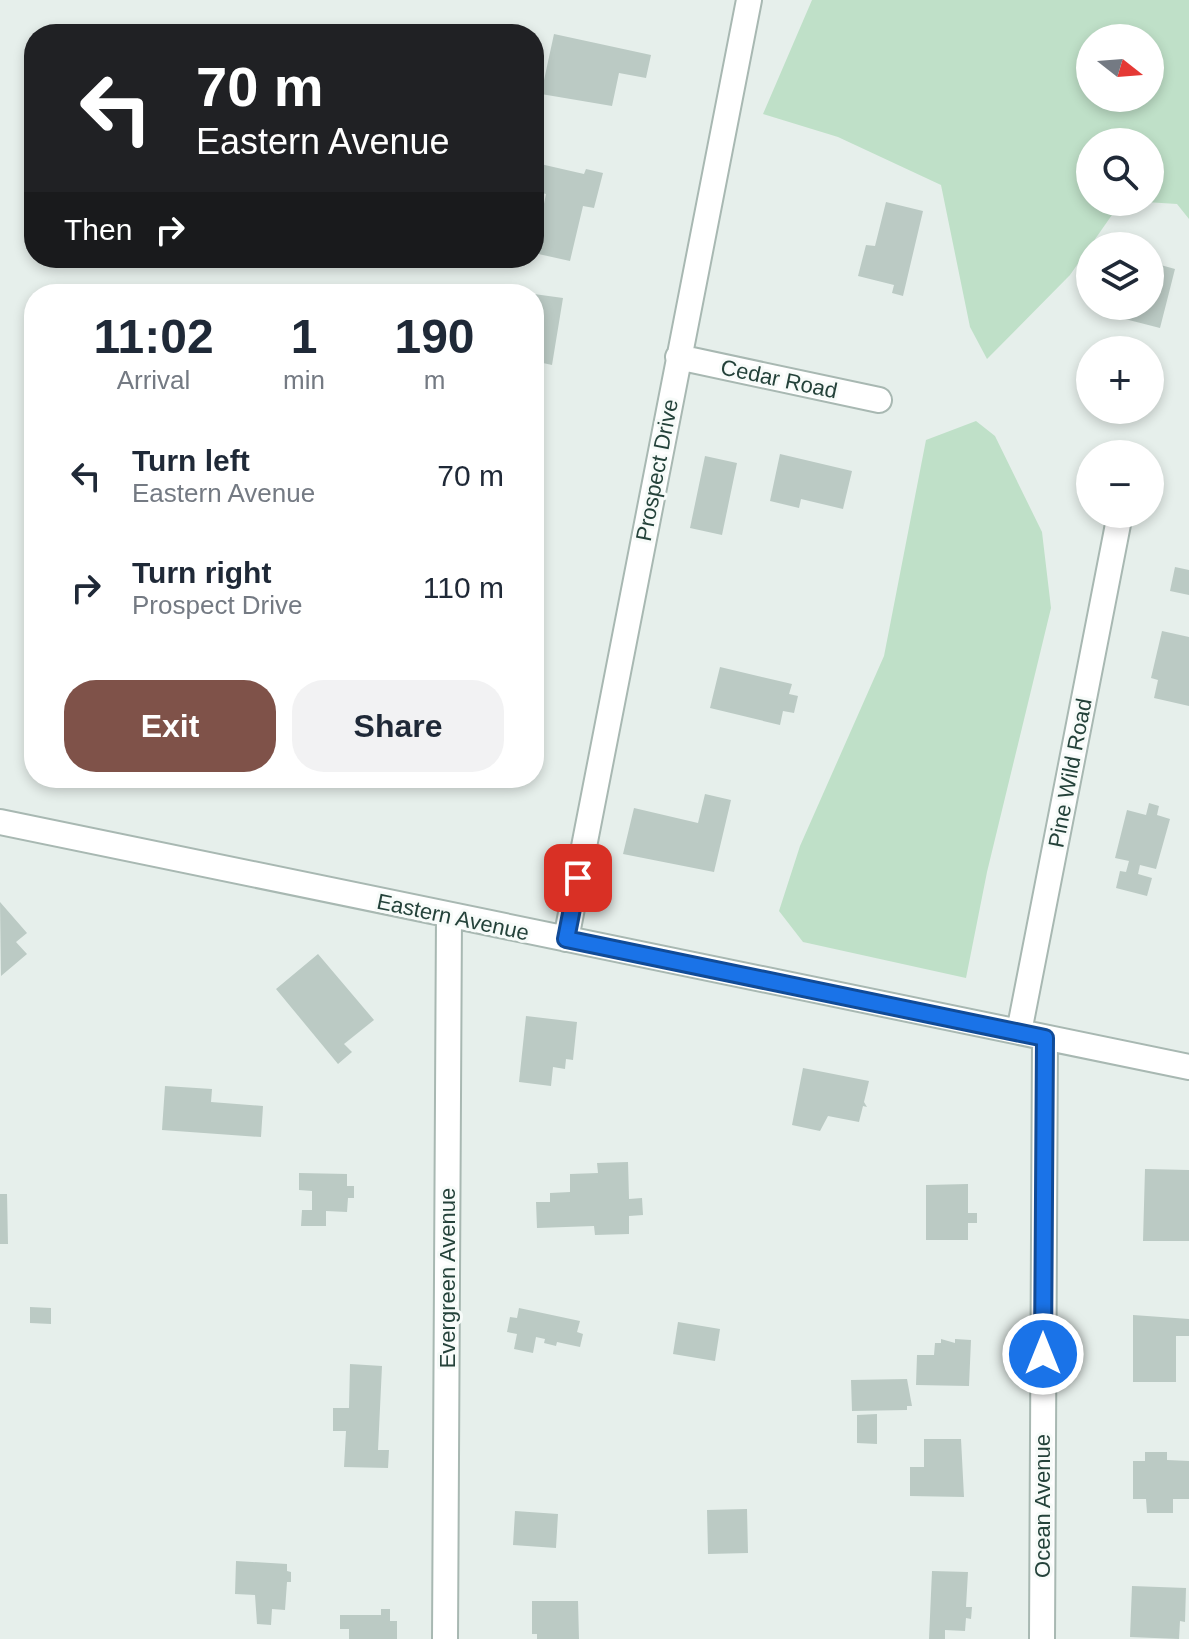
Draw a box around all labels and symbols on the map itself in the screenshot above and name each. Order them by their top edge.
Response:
north arrow [1076,24,1164,112]
street label: Cedar Road [718,354,840,404]
street label: Prospect Drive [631,397,683,543]
street label: Pine Wild Road [1043,696,1097,850]
pin [544,844,612,912]
street label: Eastern Avenue [375,889,531,945]
street label: Evergreen Avenue [435,1188,460,1368]
position arrow [1001,1312,1085,1396]
street label: Ocean Avenue [1030,1434,1055,1578]

